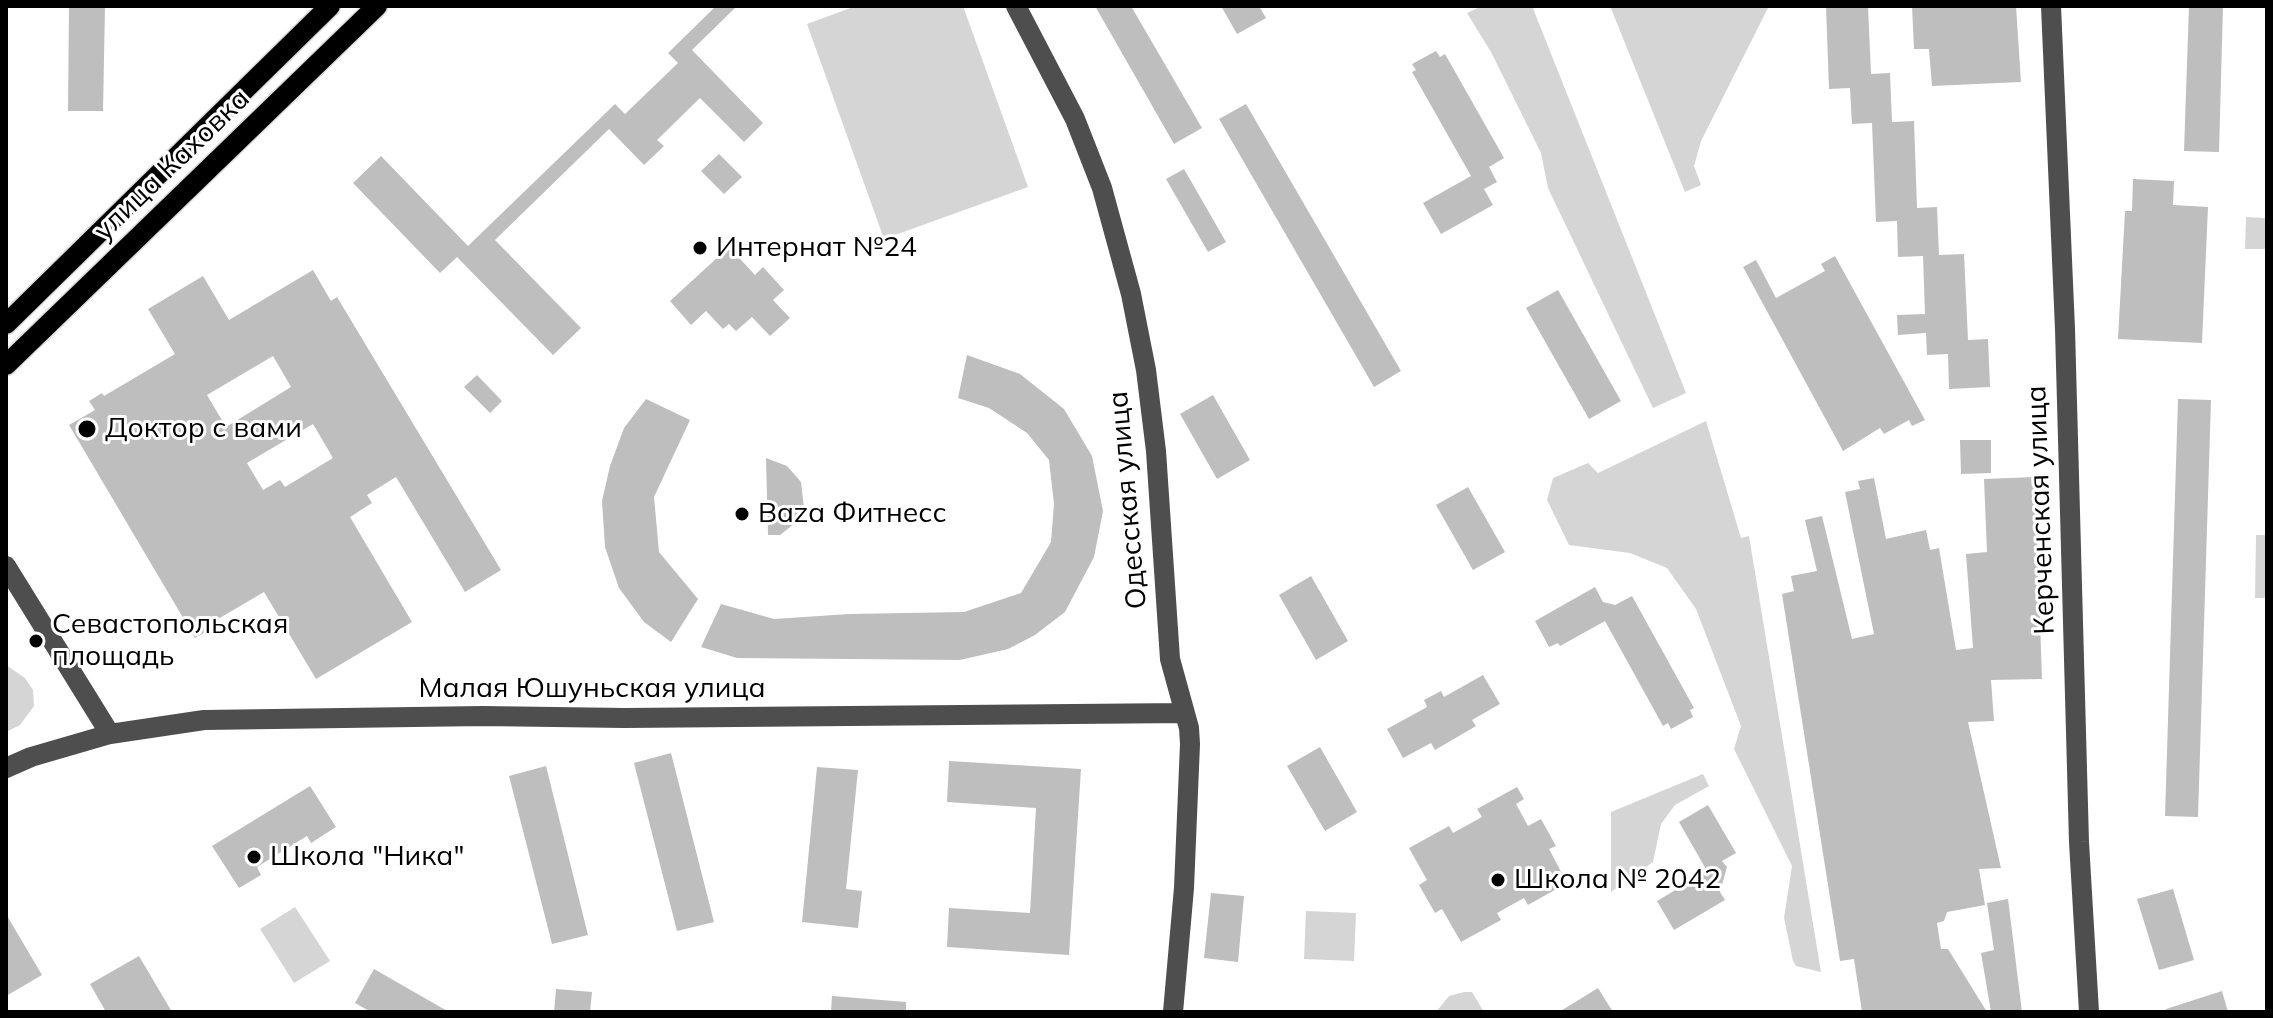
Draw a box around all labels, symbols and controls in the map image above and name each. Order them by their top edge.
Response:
street label: улица Каховка [87,82,257,248]
place label: Интернат №24 [716,231,917,265]
marker: Интернат №24 [691,239,709,257]
street label: Керченская улица [2020,385,2062,635]
street label: Одесская улица [1102,390,1154,610]
place label: Доктор с вами [105,412,302,446]
marker: Доктор с вами [76,418,98,440]
place label: Baza Фитнесс [758,497,947,531]
marker: Baza Фитнесс [733,505,751,523]
place label: Севастопольская площадь [52,608,288,674]
marker: Севастопольская площадь [27,632,45,650]
street label: Малая Юшуньская улица [418,672,766,706]
place label: Школа "Ника" [270,840,464,874]
marker: Школа "Ника" [245,848,263,866]
place label: Школа № 2042 [1514,863,1721,897]
marker: Школа № 2042 [1489,871,1507,889]

